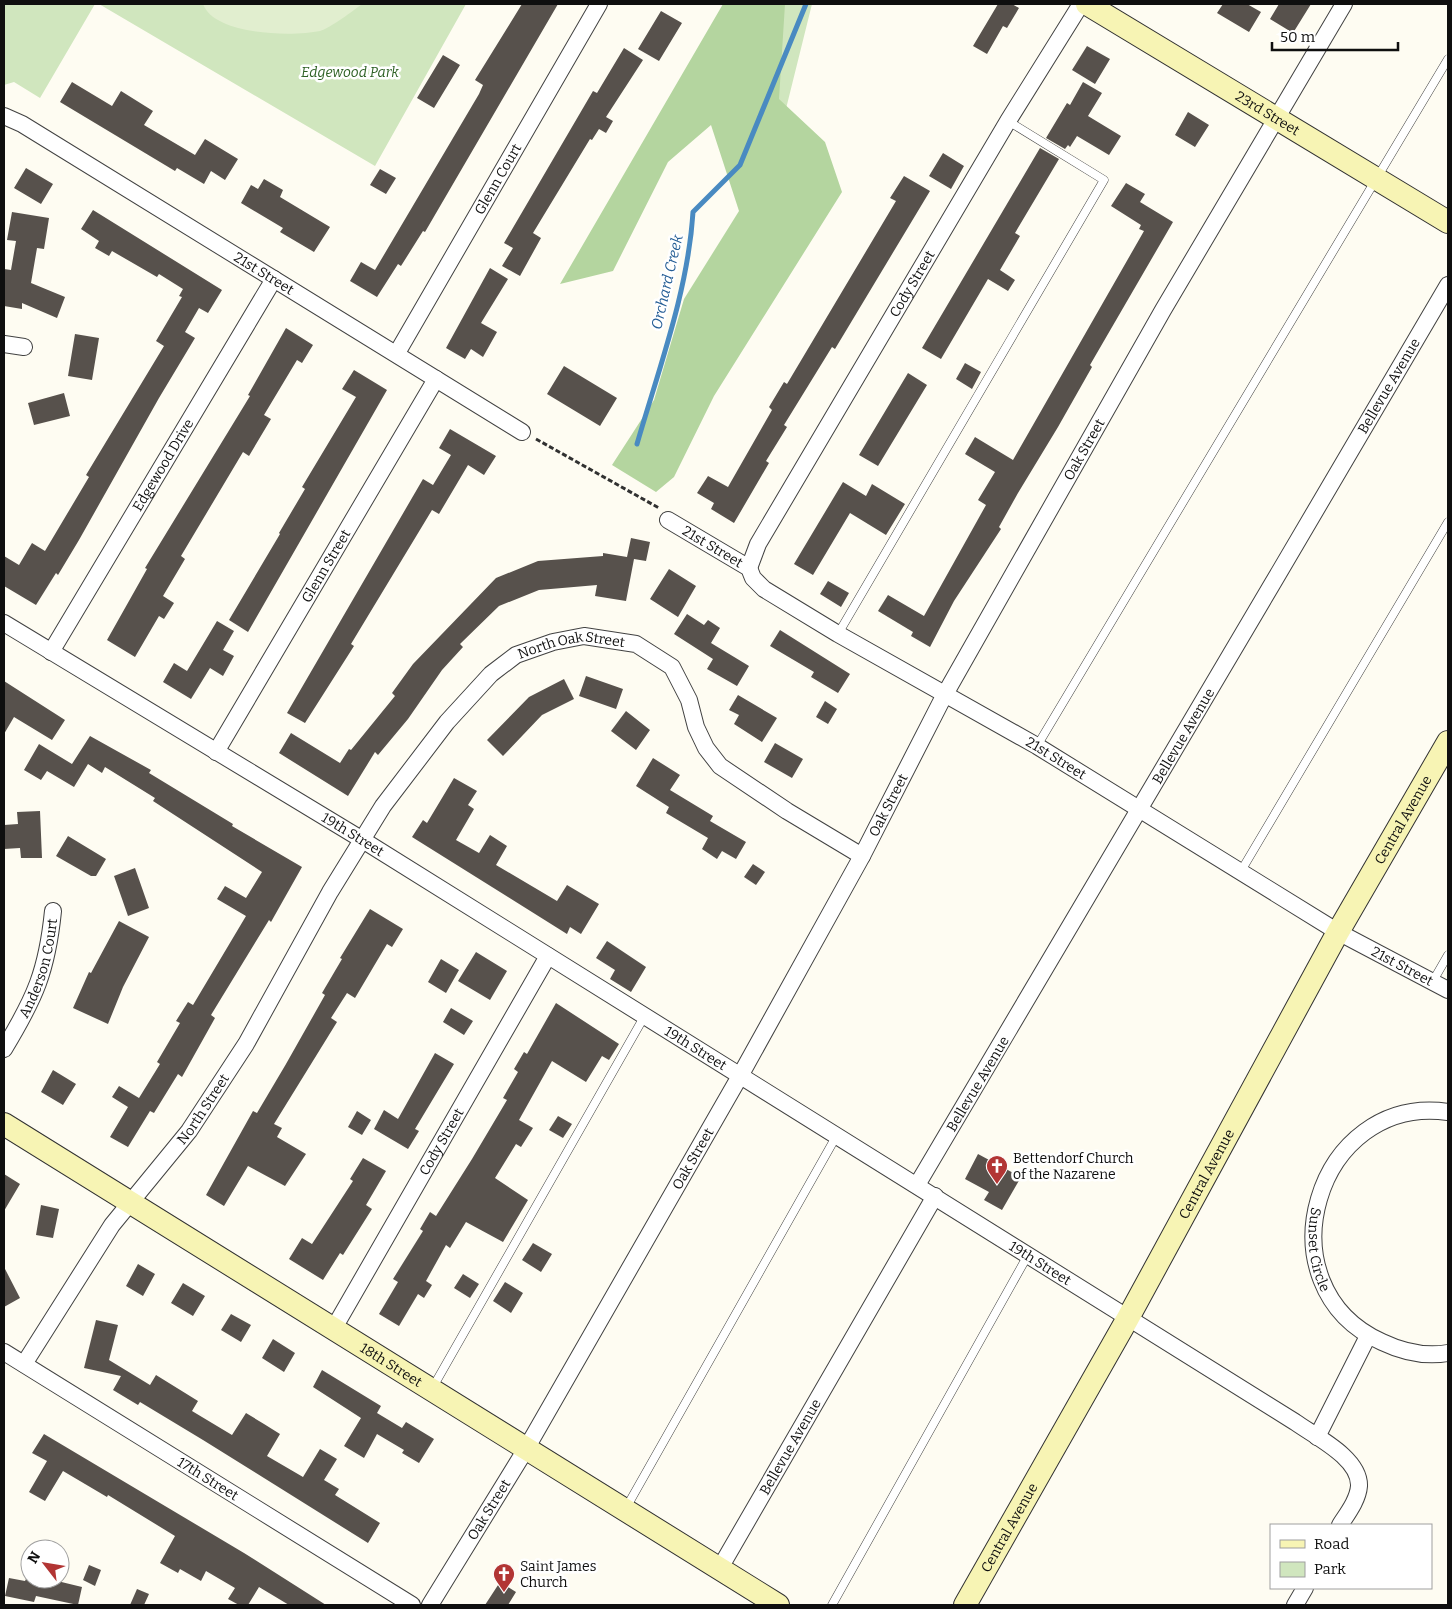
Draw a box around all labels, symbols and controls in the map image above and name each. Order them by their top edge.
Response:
scale bar [1272,20,1398,52]
text: 50 m [1280,28,1316,46]
park label: Edgewood Park [301,64,399,81]
street label: 23rd Street [1232,87,1303,139]
street label: Glenn Court [471,141,525,218]
water label: Orchard Creek [647,232,687,331]
street label: Cody Street [886,247,938,320]
street label: 21st Street [231,248,297,298]
street label: Bellevue Avenue [1354,335,1423,437]
street label: Edgewood Drive [129,416,197,514]
street label: Oak Street [1060,416,1108,483]
street label: 21st Street [679,522,746,571]
street label: Glenn Street [298,526,354,606]
street label: North Oak Street [515,627,626,662]
street label: Bellevue Avenue [1148,685,1218,787]
street label: 21st Street [1023,733,1089,783]
street label: Oak Street [865,771,911,839]
street label: Central Avenue [1371,772,1435,867]
street label: 19th Street [319,809,387,860]
street label: Anderson Court [15,918,61,1021]
street label: 21st Street [1369,943,1436,989]
street label: 19th Street [662,1022,730,1074]
street label: Bellevue Avenue [943,1033,1012,1134]
street label: North Street [173,1071,233,1148]
street label: Cody Street [415,1105,467,1178]
street label: Oak Street [668,1125,717,1192]
street label: Central Avenue [1175,1126,1238,1222]
place label: Bettendorf Church of the Nazarene [1013,1150,1134,1183]
church icon: Bettendorf Church of the Nazarene [985,1154,1009,1185]
street label: Sunset Circle [1305,1206,1334,1294]
street label: 19th Street [1006,1237,1074,1289]
street label: 18th Street [357,1339,426,1390]
street label: Bellevue Avenue [756,1396,824,1498]
street label: 17th Street [174,1453,242,1504]
street label: Oak Street [464,1476,514,1543]
street label: Central Avenue [977,1480,1041,1575]
legend [1270,1524,1432,1589]
text: Road [1314,1535,1349,1553]
north arrow [20,1539,70,1589]
text: N [24,1548,44,1567]
place label: Saint James Church [520,1558,596,1591]
text: Park [1314,1560,1346,1578]
church icon: Saint James Church [492,1562,516,1593]

